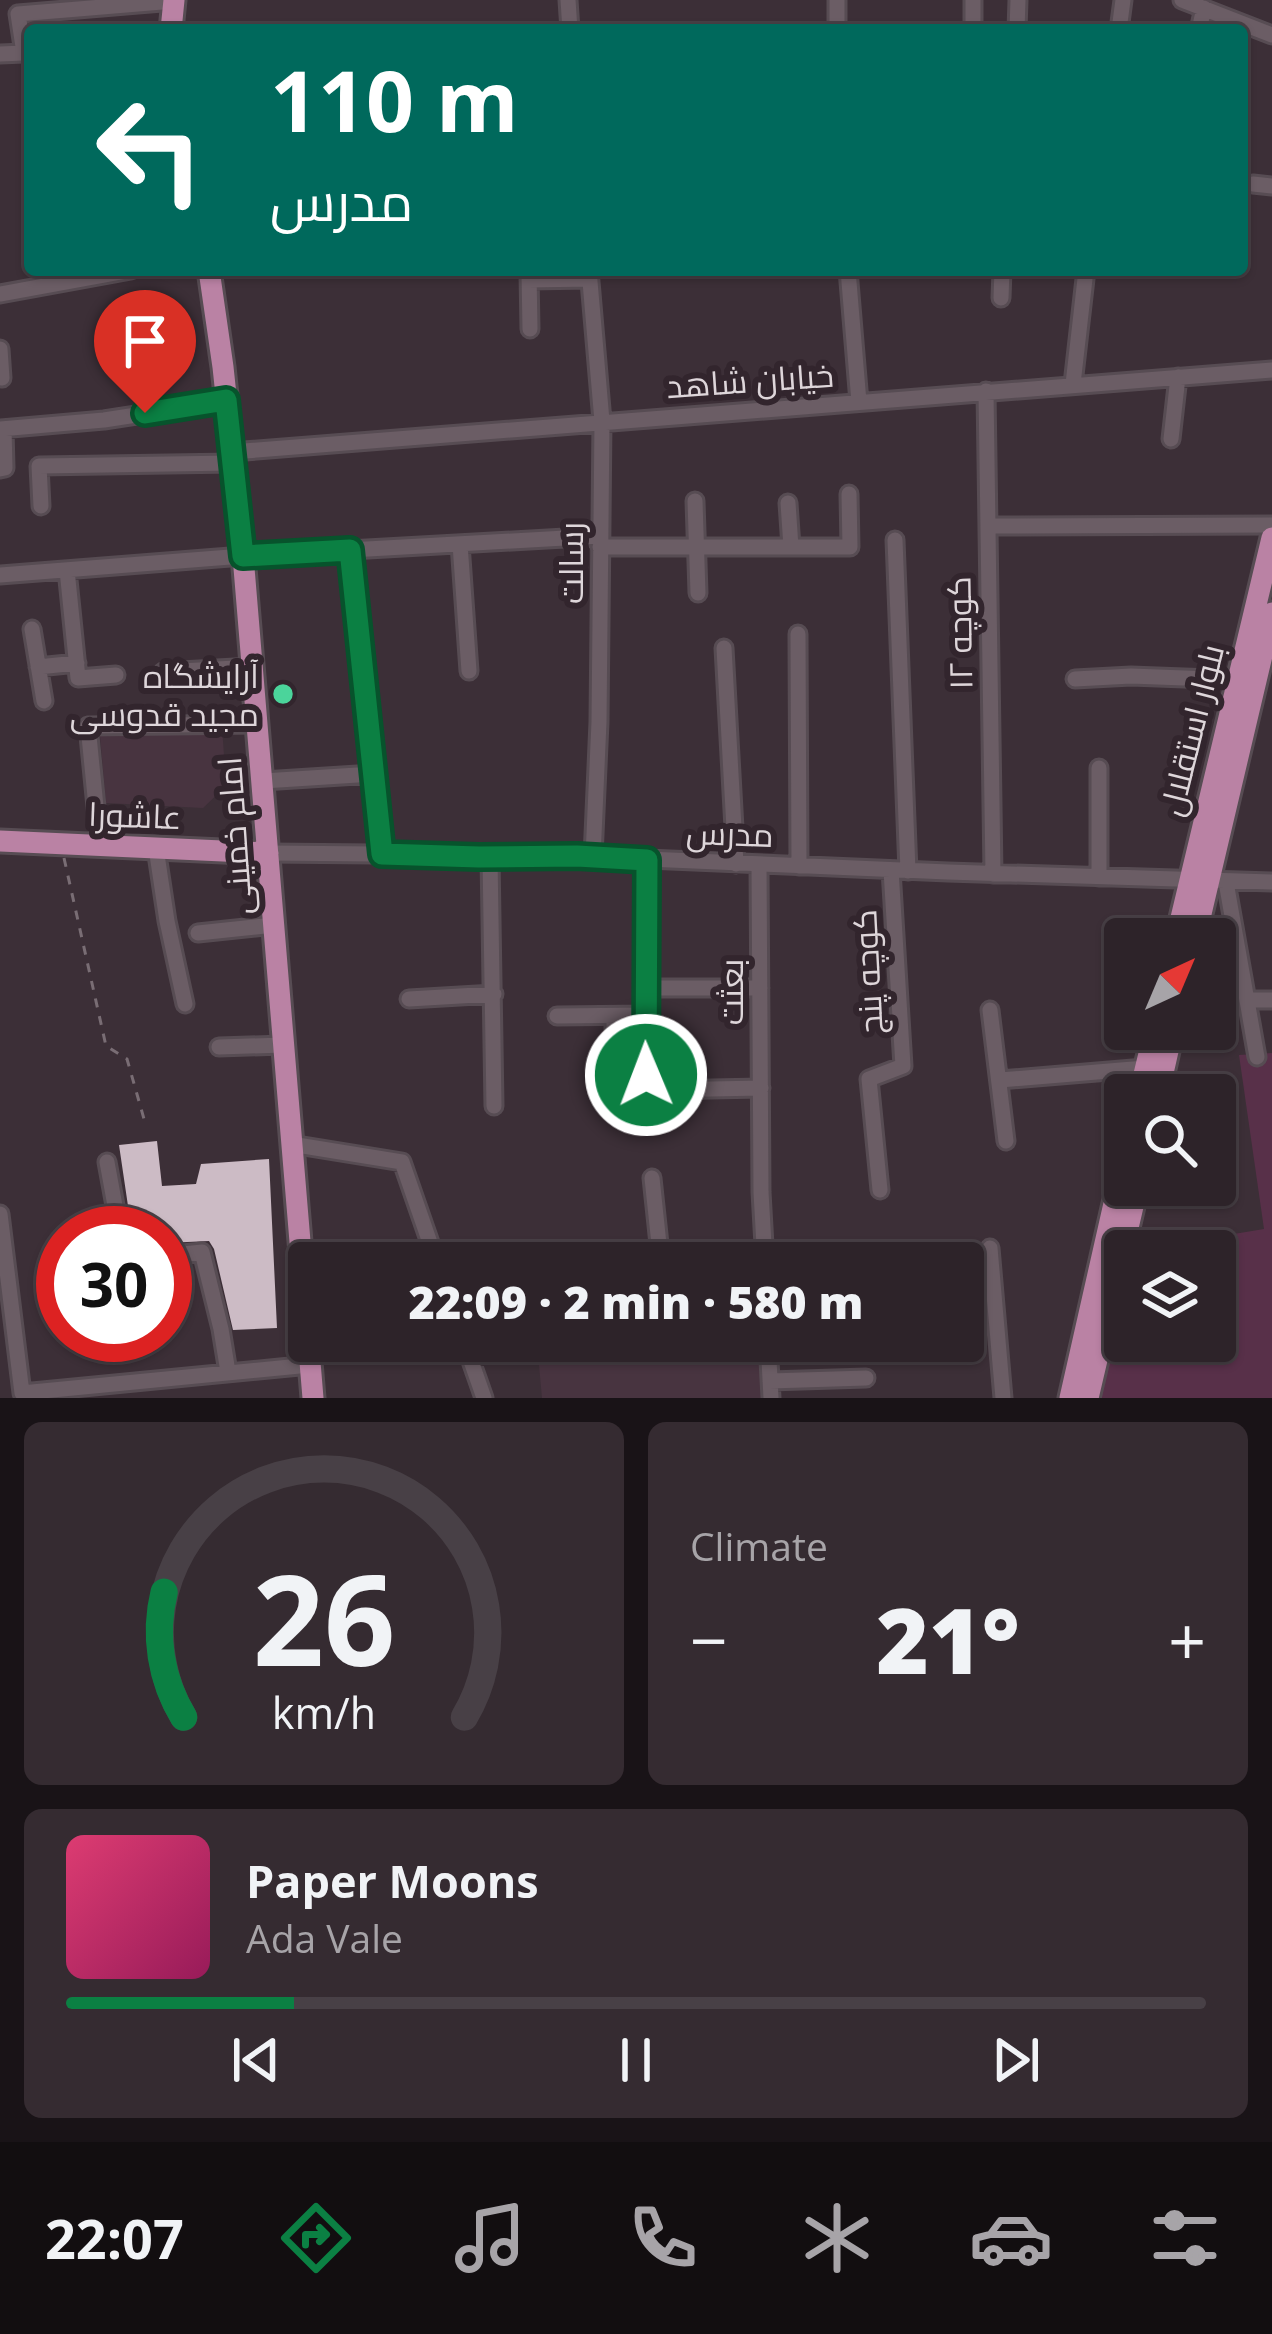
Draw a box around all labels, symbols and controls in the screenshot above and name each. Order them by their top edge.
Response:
text: 110 m [270,42,518,157]
icon: left [72,72,228,228]
text: مدرس [270,163,413,237]
pin [94,290,196,413]
icon: arrive [112,308,178,374]
street label: خیابان شاهد [665,352,835,408]
street label: رسالت [548,522,593,604]
street label: کوچه ۱۲ [936,576,982,690]
street label: بلوار استقلال [1148,640,1234,820]
place label: آرایشگاه مجید قدوسی [70,653,259,736]
marker: آرایشگاه مجید قدوسی [270,681,296,707]
street label: امام خمینی [206,755,263,916]
street label: عاشورا [88,791,182,839]
street label: مدرس [685,809,775,857]
street label: کوچه پنج [841,908,894,1036]
north arrow [1104,918,1236,1050]
map controls [1104,918,1236,1362]
street label: بعثت [708,959,753,1025]
position arrow [583,1012,709,1138]
button: search [1104,1074,1236,1206]
speed limit sign: 30 [36,1206,192,1362]
button: layers [1104,1230,1236,1362]
text: 22:09 · 2 min · 580 m [409,1271,863,1332]
text: Climate [690,1519,828,1572]
text: 26 [253,1533,395,1703]
text: 21° [876,1578,1020,1700]
text: − [690,1594,728,1684]
text: + [1168,1594,1206,1684]
text: km/h [272,1682,376,1741]
text: Paper Moons [246,1850,539,1911]
text: Ada Vale [246,1911,403,1964]
icon: previous [223,2027,289,2093]
icon: pause [603,2027,669,2093]
icon: next [983,2027,1049,2093]
icon: directions [274,2196,358,2280]
icon: music [448,2196,532,2280]
icon: phone [621,2196,705,2280]
icon: climate [795,2196,879,2280]
icon: car [969,2196,1053,2280]
icon: filters [1143,2196,1227,2280]
text: 22:07 [45,2201,184,2275]

